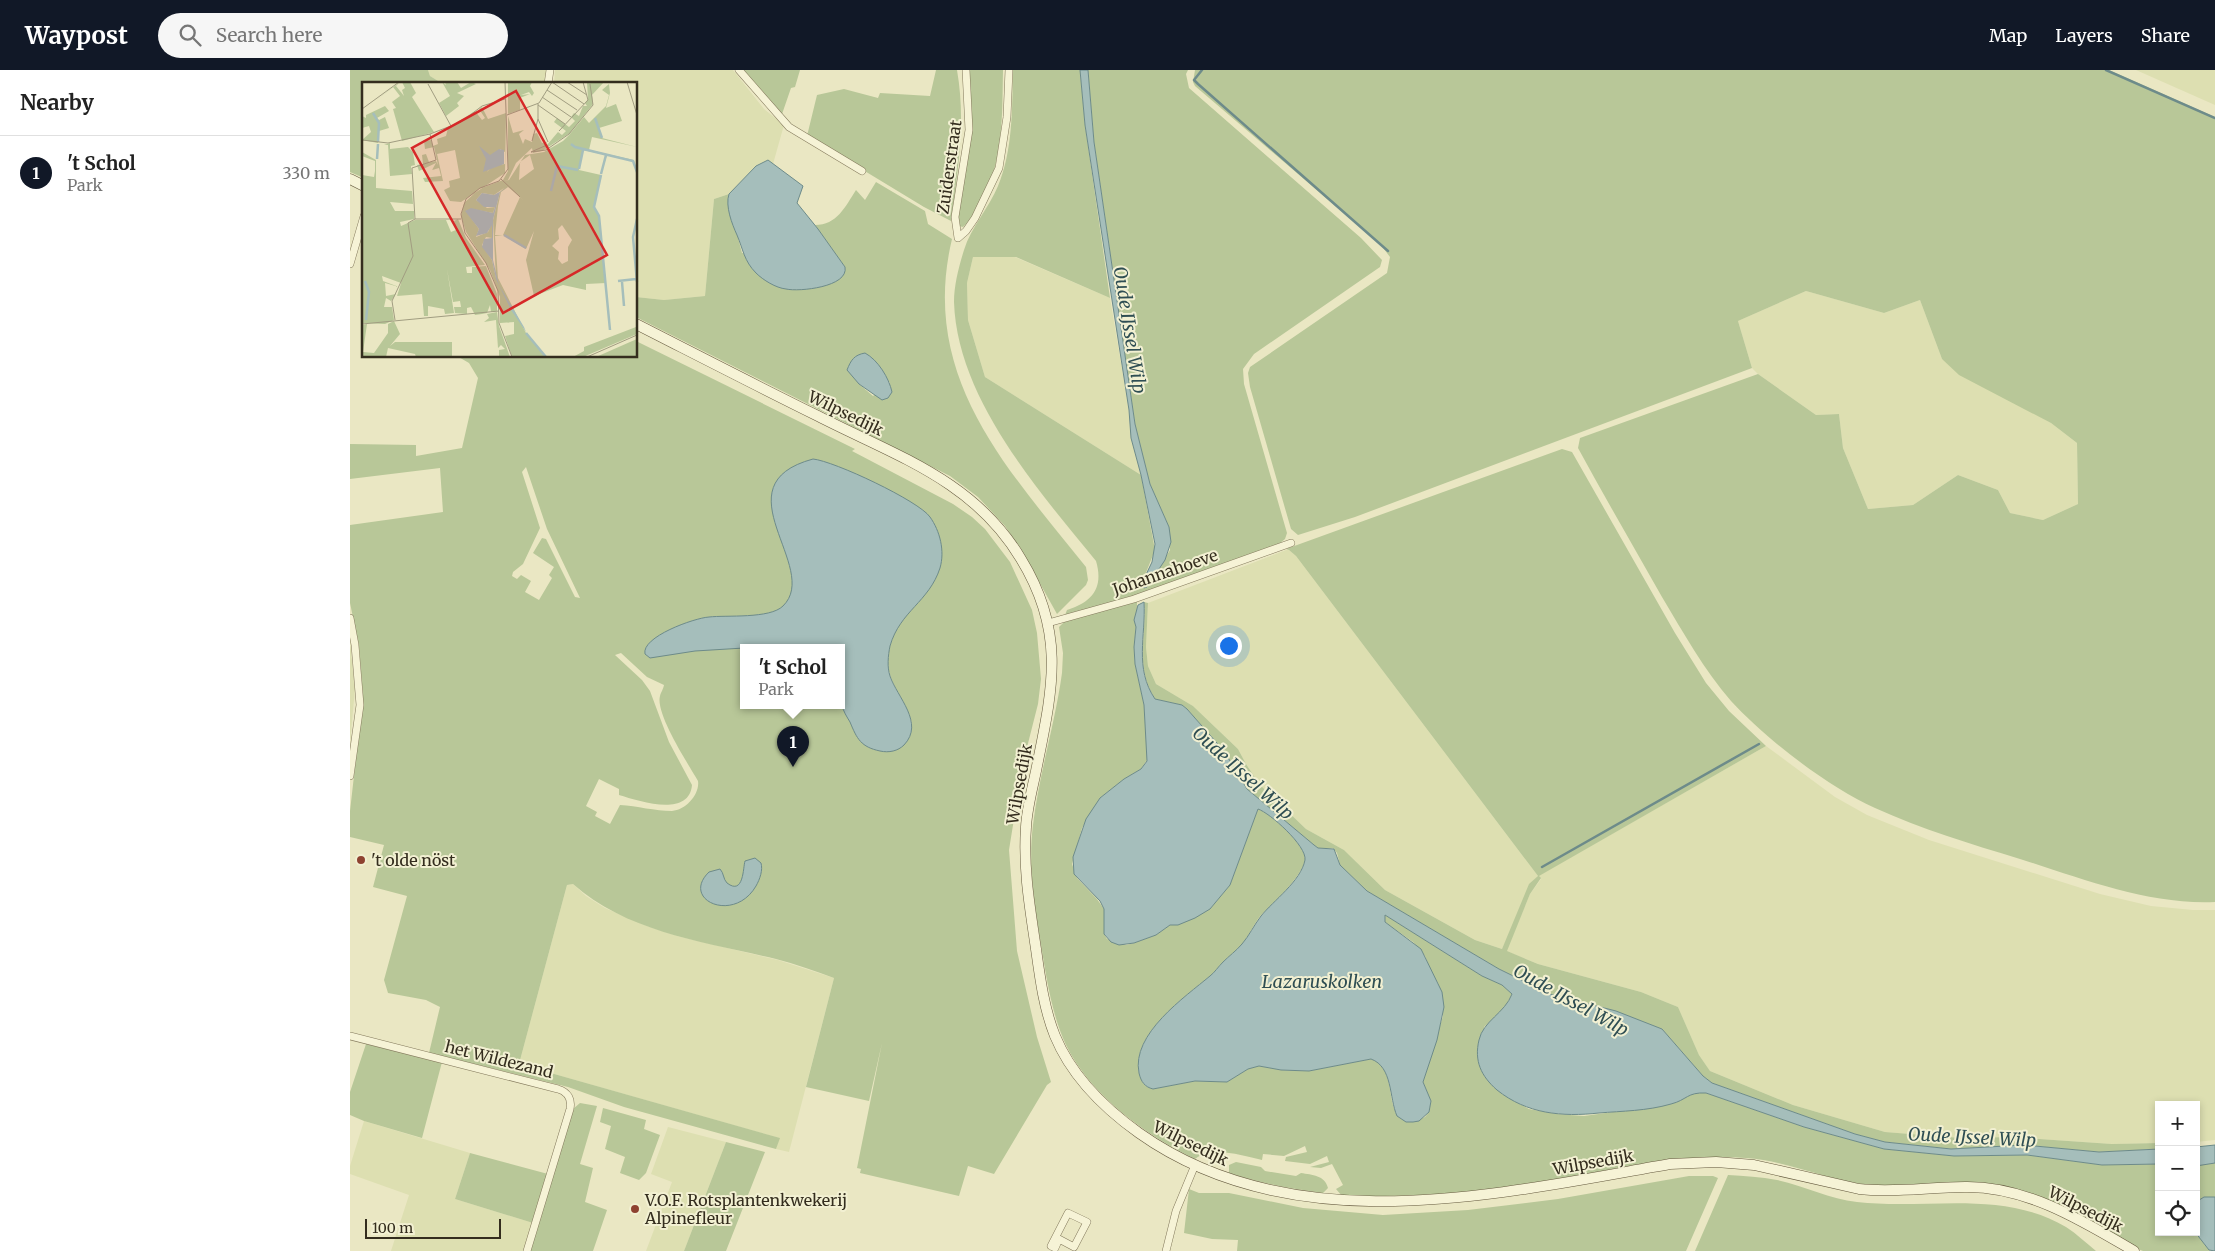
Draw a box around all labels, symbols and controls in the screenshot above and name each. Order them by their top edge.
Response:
search box [158,13,508,58]
text: Waypost [25,20,128,51]
icon: search [176,21,204,49]
text: Search here [216,23,322,47]
text: Map [1989,24,2027,47]
text: Layers [2055,24,2113,47]
text: Share [2141,24,2190,47]
inset map [362,82,638,358]
text: Nearby [20,89,94,116]
street label: Zuiderstraat [933,118,966,215]
text: 't Schol [67,151,136,175]
text: 1 [32,163,40,183]
text: 330 m [283,163,330,183]
text: Park [67,175,103,195]
water label: Oude IJssel Wilp [1109,265,1151,395]
street label: Wilpsedijk [804,386,888,440]
street label: Johannahoeve [1109,545,1220,600]
your location [1216,633,1242,659]
popup [740,644,845,709]
text: 't Schol [758,655,827,679]
text: Park [758,679,794,699]
water label: Oude IJssel Wilp [1188,721,1298,825]
pin: 1 [777,726,809,767]
street label: Wilpsedijk [1002,741,1036,827]
place label: 't olde nöst [371,850,456,870]
marker: 't olde nöst [355,854,367,866]
water label: Oude IJssel Wilp [1509,959,1633,1041]
water label: Lazaruskolken [1262,970,1382,993]
street label: het Wildezand [443,1036,556,1082]
map controls [2155,1101,2200,1236]
button: + [2155,1101,2200,1146]
street label: Wilpsedijk [1149,1116,1233,1170]
water label: Oude IJssel Wilp [1907,1122,2037,1152]
street label: Wilpsedijk [1550,1145,1636,1179]
button: − [2155,1146,2200,1191]
street label: Wilpsedijk [2044,1181,2128,1237]
place label: V.O.F. Rotsplantenkwekerij Alpinefleur [644,1190,847,1228]
button: locate [2155,1191,2200,1236]
marker: V.O.F. Rotsplantenkwekerij Alpinefleur [629,1203,641,1215]
scale bar [365,1216,501,1239]
text: 100 m [372,1219,413,1237]

